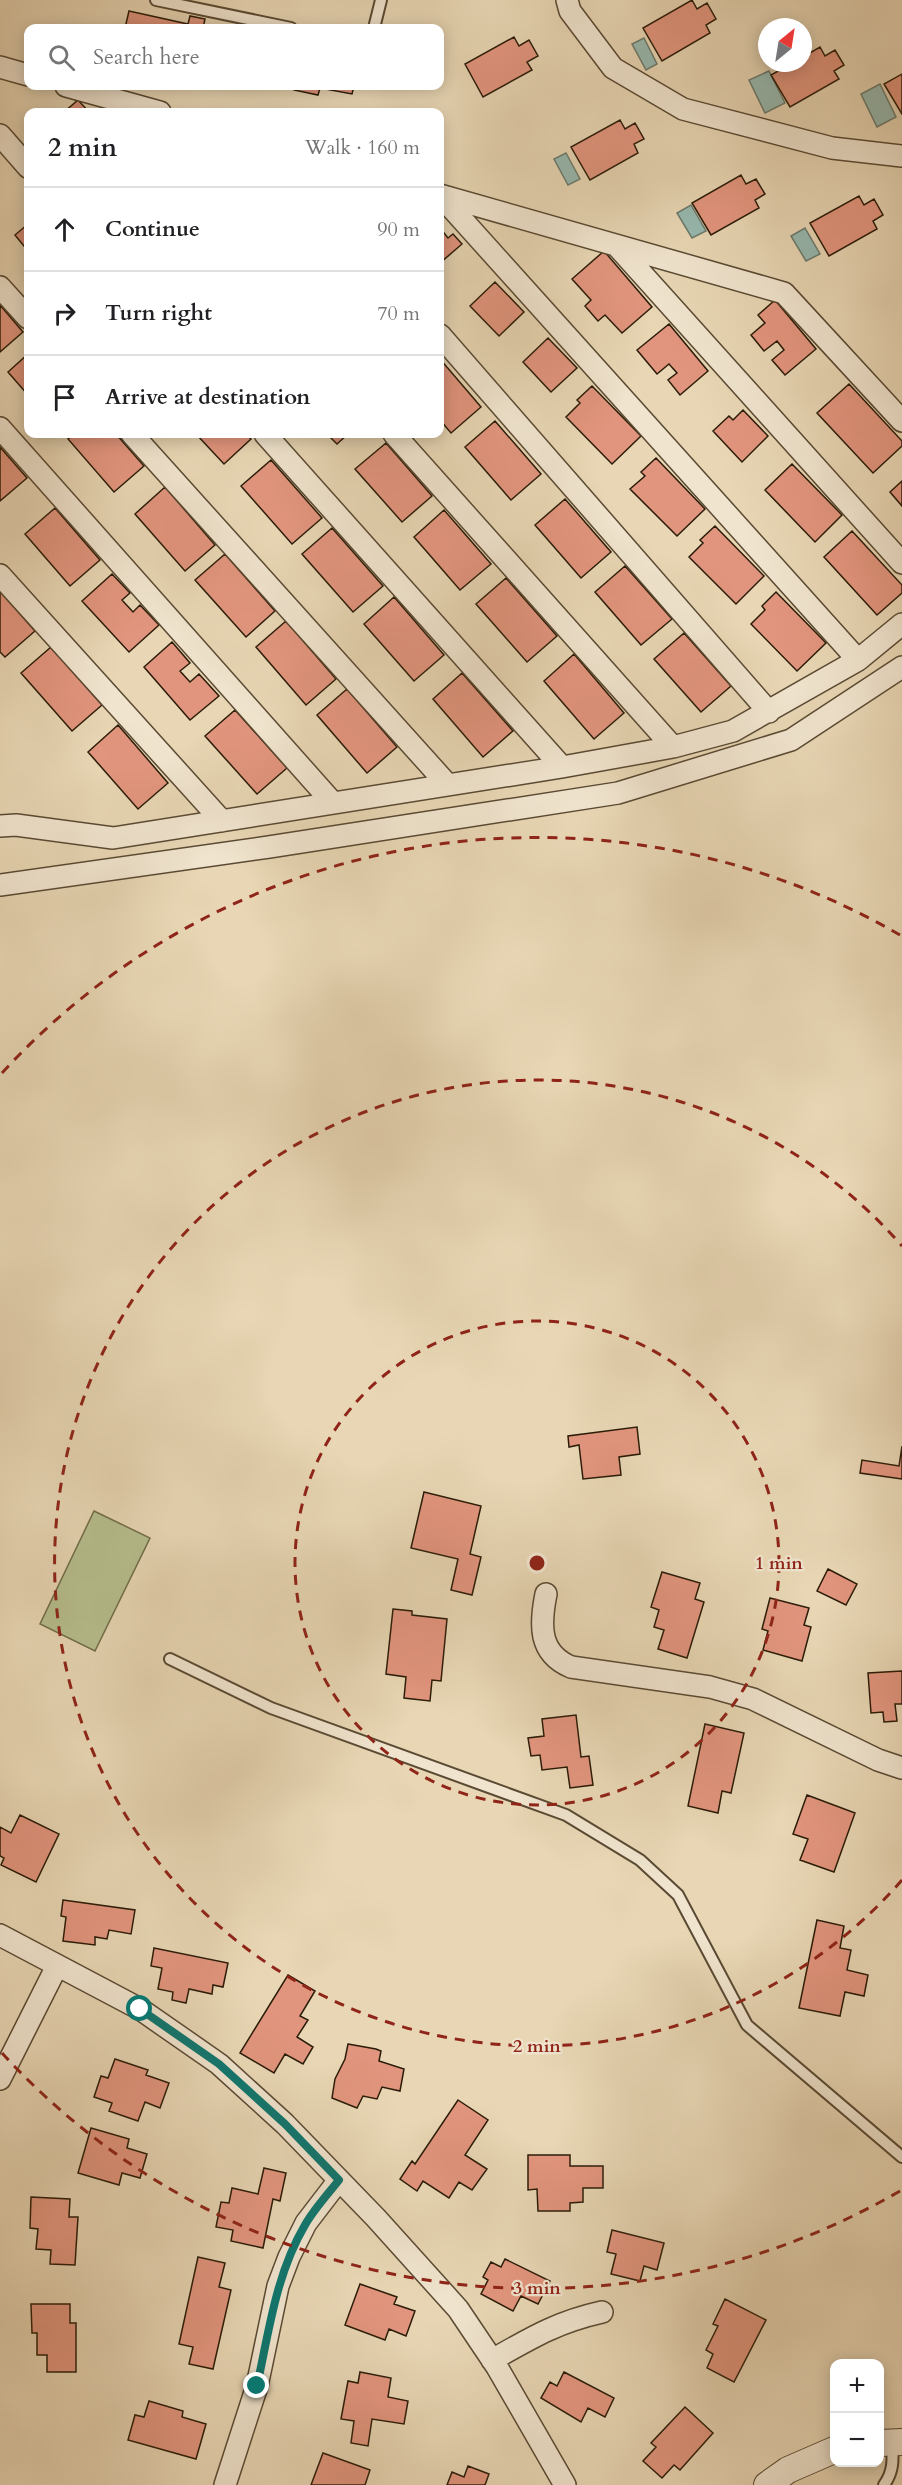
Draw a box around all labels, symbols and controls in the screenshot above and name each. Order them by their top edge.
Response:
north arrow [758,18,812,72]
search box [24,24,444,90]
icon: search [45,41,78,74]
text: Search here [93,42,200,72]
text: 2 min [48,130,117,165]
text: Walk · 160 m [305,134,420,161]
icon: ahead [48,213,81,246]
text: Continue [105,214,200,244]
text: 90 m [377,216,420,243]
icon: right [48,297,81,330]
text: Turn right [105,298,212,328]
text: 70 m [377,300,420,327]
icon: arrive [48,381,81,414]
text: Arrive at destination [105,382,310,412]
text: 1 min [755,1551,803,1576]
centre of rings [527,1553,547,1573]
route start [126,1995,152,2021]
text: 2 min [513,2034,561,2059]
text: 3 min [513,2276,561,2301]
map controls [830,2359,884,2467]
button: + [830,2359,884,2413]
route end [243,2372,269,2398]
button: − [830,2413,884,2467]

